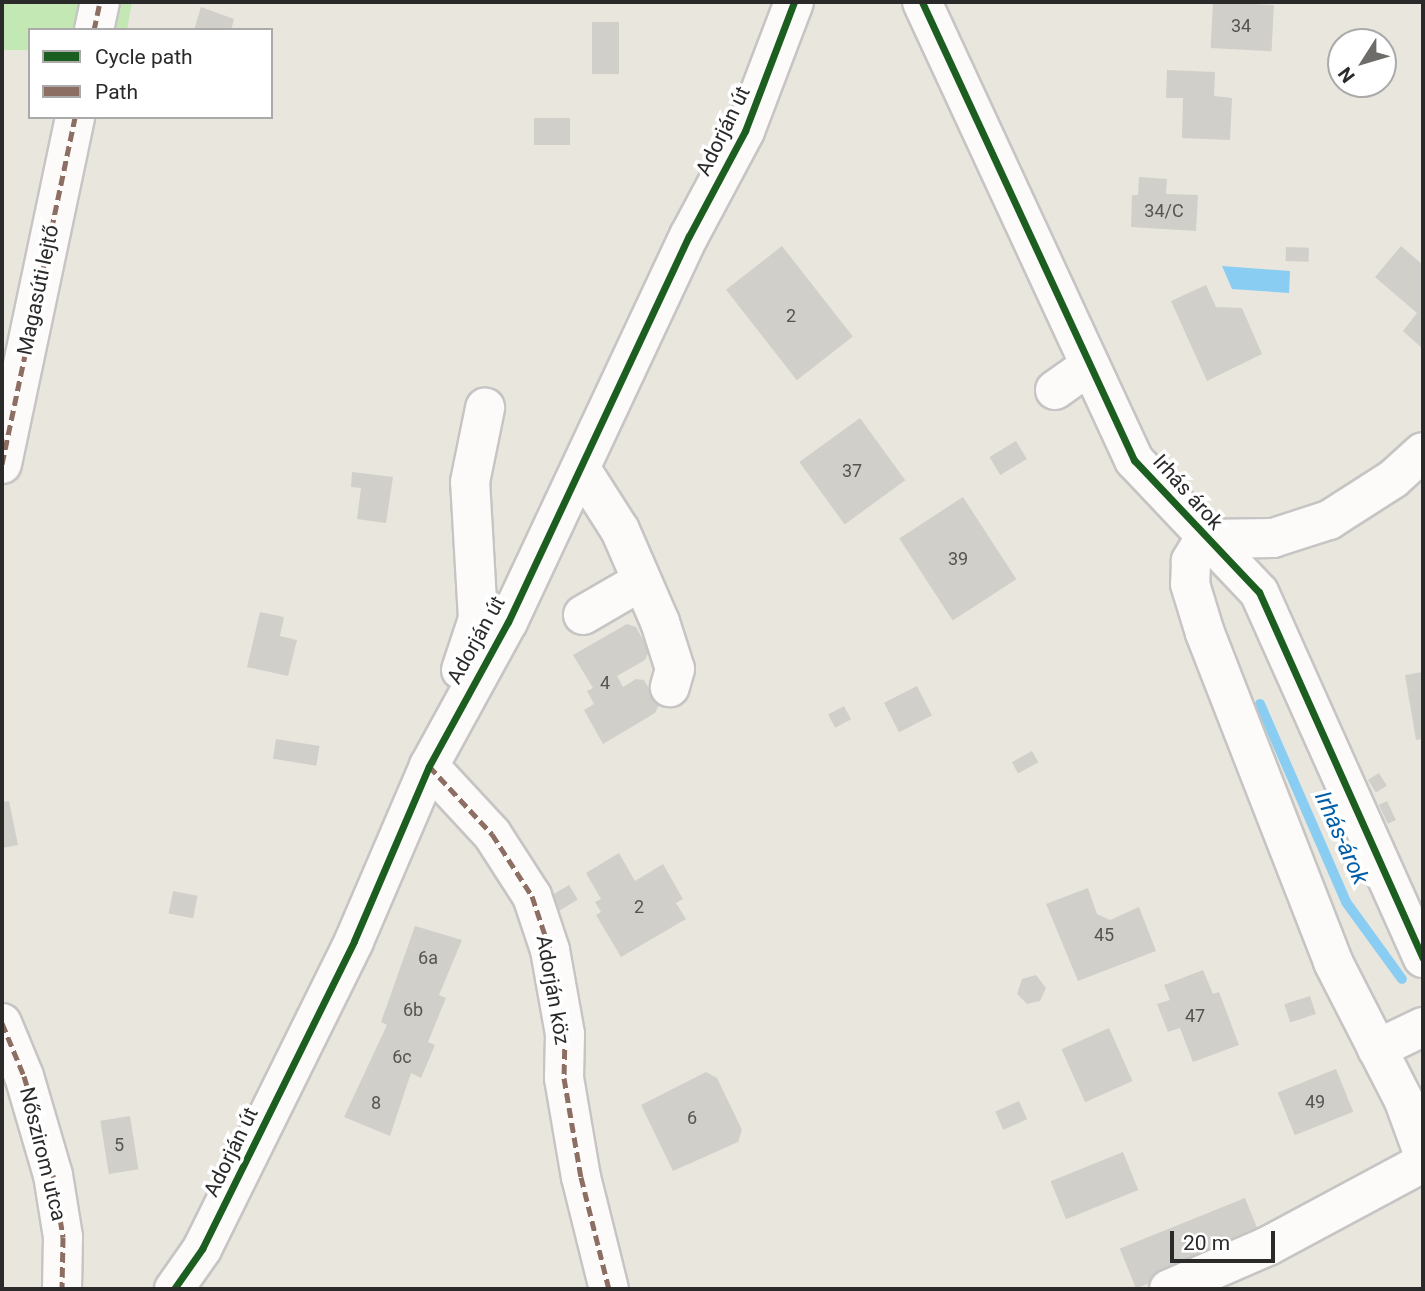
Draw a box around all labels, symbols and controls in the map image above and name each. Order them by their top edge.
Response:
house number: 34 [1231,15,1251,37]
legend [28,28,273,119]
north arrow [1327,28,1397,98]
text: Cycle path [95,45,193,69]
text: N [1333,62,1360,87]
text: Path [95,80,138,104]
street label: Adorján út [691,82,755,180]
house number: 34/C [1144,200,1184,222]
street label: Magasúti lejtő [12,223,64,357]
house number: 2 [786,305,796,327]
street label: Irhás árok [1148,449,1228,535]
house number: 37 [842,460,862,482]
house number: 39 [948,548,968,570]
street label: Adorján út [442,592,510,688]
house number: 4 [600,672,610,694]
water label: Irhás-árok [1308,787,1374,889]
house number: 2 [634,896,644,918]
house number: 45 [1094,924,1114,946]
street label: Adorján köz [531,933,575,1047]
house number: 6a [418,947,438,969]
house number: 6b [403,999,423,1021]
house number: 47 [1185,1005,1205,1027]
house number: 6c [392,1046,412,1068]
street label: Nőszirom utca [14,1085,72,1223]
house number: 49 [1305,1091,1325,1113]
house number: 8 [371,1092,381,1114]
street label: Adorján út [199,1103,263,1201]
house number: 6 [687,1107,697,1129]
house number: 5 [114,1134,124,1156]
scale bar [1173,1218,1278,1262]
text: 20 m [1183,1231,1230,1255]

